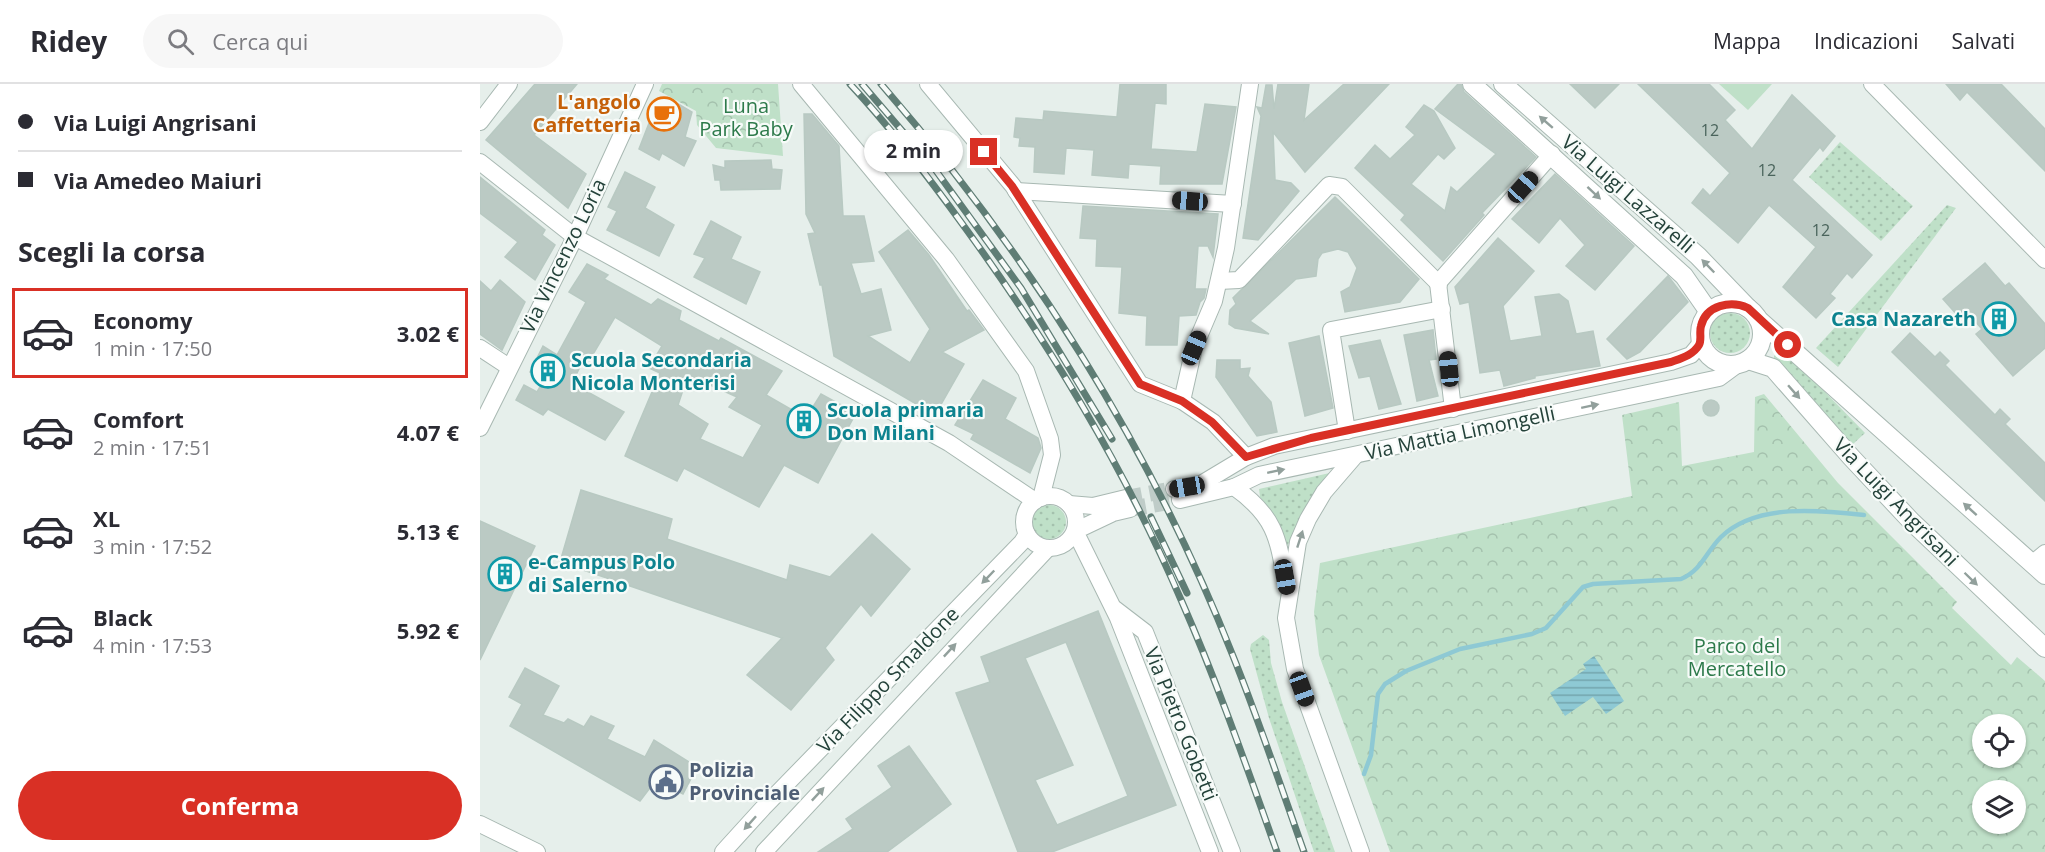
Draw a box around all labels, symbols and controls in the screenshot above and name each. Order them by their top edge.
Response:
search box [143,14,563,68]
text: Ridey [30,22,107,60]
icon: search [164,25,197,58]
text: Cerca qui [212,26,308,56]
text: Mappa [1713,27,1781,55]
text: Indicazioni [1814,27,1919,55]
text: Salvati [1952,27,2015,55]
place label: L'angolo Caffetteria [532,88,641,138]
park label: Luna Park Baby [699,92,794,142]
cafe icon: L'angolo Caffetteria [646,96,682,132]
text: Via Luigi Angrisani [54,107,257,137]
one-way arrow [1539,115,1554,129]
house number: 12 [1701,119,1719,141]
street label: Via Luigi Lazzarelli [1556,128,1701,259]
callout: 2 min [864,131,963,173]
text: 2 min [886,137,941,164]
route end [970,138,997,165]
house number: 12 [1758,159,1776,181]
text: Via Amedeo Maiuri [54,165,262,195]
car [1504,168,1542,206]
street label: Via Vincenzo Loria [513,174,612,338]
one-way arrow [1587,186,1601,200]
car [1171,191,1209,211]
house number: 12 [1812,219,1830,241]
text: Scegli la corsa [18,233,206,270]
one-way arrow [1701,260,1715,274]
building icon: Casa Nazareth [1981,301,2017,337]
text: Economy [93,305,192,335]
place label: Casa Nazareth [1831,305,1976,332]
icon: car [21,306,75,360]
text: 3.02 € [397,318,459,348]
car [1179,328,1209,368]
route start [1774,331,1801,358]
text: 1 min · 17:50 [93,335,212,362]
place label: Scuola Secondaria Nicola Monterisi [571,346,752,396]
car [1438,350,1460,388]
building icon: Scuola Secondaria Nicola Monterisi [530,353,566,389]
one-way arrow [1787,384,1800,399]
place label: Scuola primaria Don Milani [827,396,984,446]
street label: Via Mattia Limongelli [1362,399,1557,466]
one-way arrow [1581,400,1599,410]
building icon: Scuola primaria Don Milani [786,403,822,439]
text: Comfort [93,404,184,434]
icon: car [21,405,75,459]
text: 4.07 € [397,417,459,447]
street label: Via Luigi Angrisani [1828,431,1965,572]
text: 2 min · 17:51 [93,434,212,461]
one-way arrow [1267,466,1286,475]
car [1168,475,1206,499]
text: XL [93,503,120,533]
one-way arrow [1963,503,1978,516]
icon: car [21,504,75,558]
text: 5.13 € [397,516,459,546]
one-way arrow [1296,530,1305,548]
text: 3 min · 17:52 [93,533,212,560]
place label: e-Campus Polo di Salerno [528,548,675,598]
building icon: e-Campus Polo di Salerno [487,556,523,592]
car [1273,558,1297,596]
one-way arrow [981,570,995,585]
one-way arrow [1964,572,1978,586]
street label: Via Filippo Smaldone [811,601,965,759]
text: Black [93,602,153,632]
icon: car [21,603,75,657]
text: 5.92 € [397,615,459,645]
text: 4 min · 17:53 [93,632,212,659]
park label: Parco del Mercatello [1688,632,1786,682]
one-way arrow [943,643,957,657]
street label: Via Pietro Gobetti [1138,643,1225,805]
car [1287,669,1317,709]
map controls [1972,714,2026,834]
button: locate [1972,714,2026,768]
place label: Polizia Provinciale [689,756,800,806]
public building icon: Polizia Provinciale [648,764,684,800]
button: Conferma [18,771,462,840]
button: layers [1972,780,2026,834]
one-way arrow [811,786,825,801]
one-way arrow [743,815,756,830]

